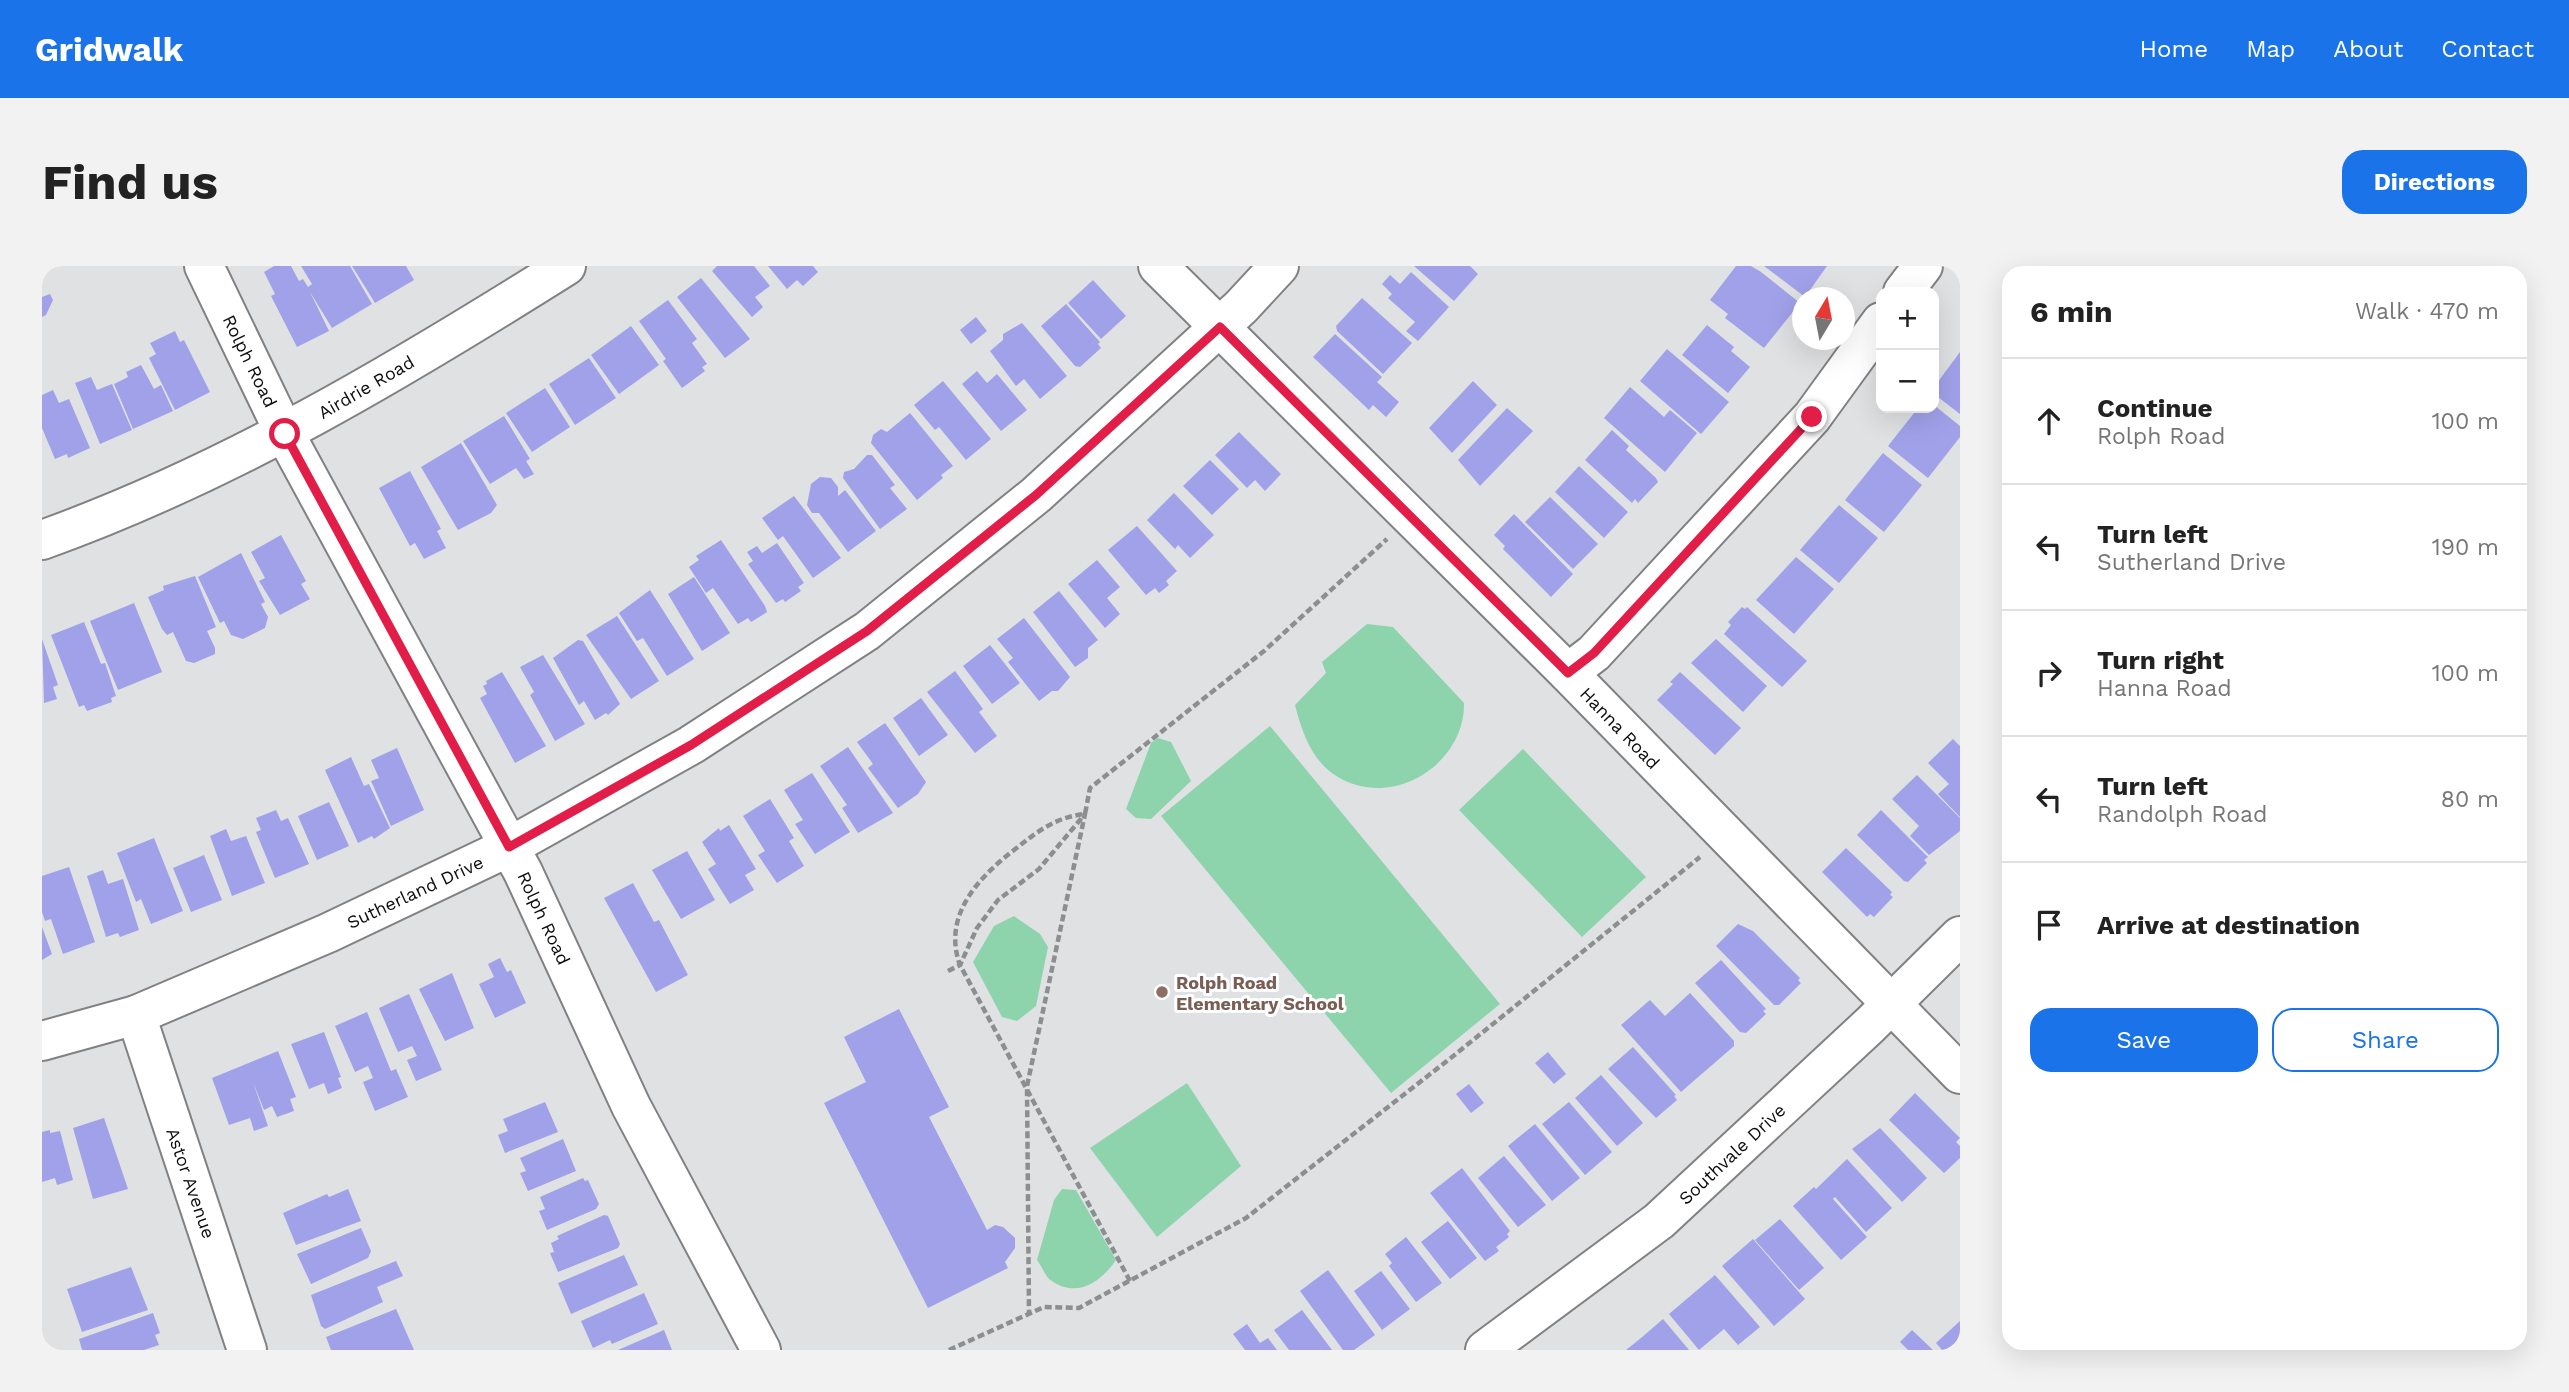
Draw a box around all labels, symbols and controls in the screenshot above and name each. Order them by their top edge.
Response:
text: Gridwalk [35,30,183,69]
text: Home [2140,35,2208,63]
text: Map [2246,35,2295,63]
text: About [2333,35,2403,63]
text: Contact [2441,35,2534,63]
button: Directions [2342,150,2527,214]
text: Find us [42,153,218,211]
north arrow [1792,287,1855,350]
map controls [1876,287,1939,413]
button: + [1876,287,1939,350]
text: 6 min [2030,294,2113,329]
text: Walk · 470 m [2355,298,2499,325]
street label: Rolph Road [219,311,281,411]
button: − [1876,350,1939,413]
street label: Airdrie Road [314,351,418,423]
text: Continue [2097,393,2213,423]
route end [1796,401,1827,432]
icon: ahead [2030,402,2068,440]
text: 100 m [2432,408,2499,435]
route start [269,418,300,449]
text: Rolph Road [2097,423,2225,450]
text: Turn left [2097,519,2208,549]
icon: left [2030,528,2068,566]
text: 190 m [2432,534,2499,561]
text: Sutherland Drive [2097,549,2286,576]
text: Turn right [2097,645,2224,675]
icon: right [2030,654,2068,692]
text: 100 m [2432,660,2499,687]
text: Hanna Road [2097,675,2232,702]
street label: Hanna Road [1576,683,1664,773]
text: Turn left [2097,771,2208,801]
icon: left [2030,780,2068,818]
text: 80 m [2441,786,2499,813]
text: Randolph Road [2097,801,2267,828]
street label: Sutherland Drive [343,851,487,933]
street label: Rolph Road [513,868,575,968]
icon: arrive [2030,906,2068,944]
text: Arrive at destination [2097,910,2360,940]
place label: Rolph Road Elementary School [1176,972,1344,1014]
marker: Rolph Road Elementary School [1154,984,1170,1000]
button: Save [2030,1008,2258,1072]
button: Share [2272,1008,2499,1072]
street label: Southvale Drive [1674,1099,1790,1209]
street label: Astor Avenue [162,1125,220,1241]

